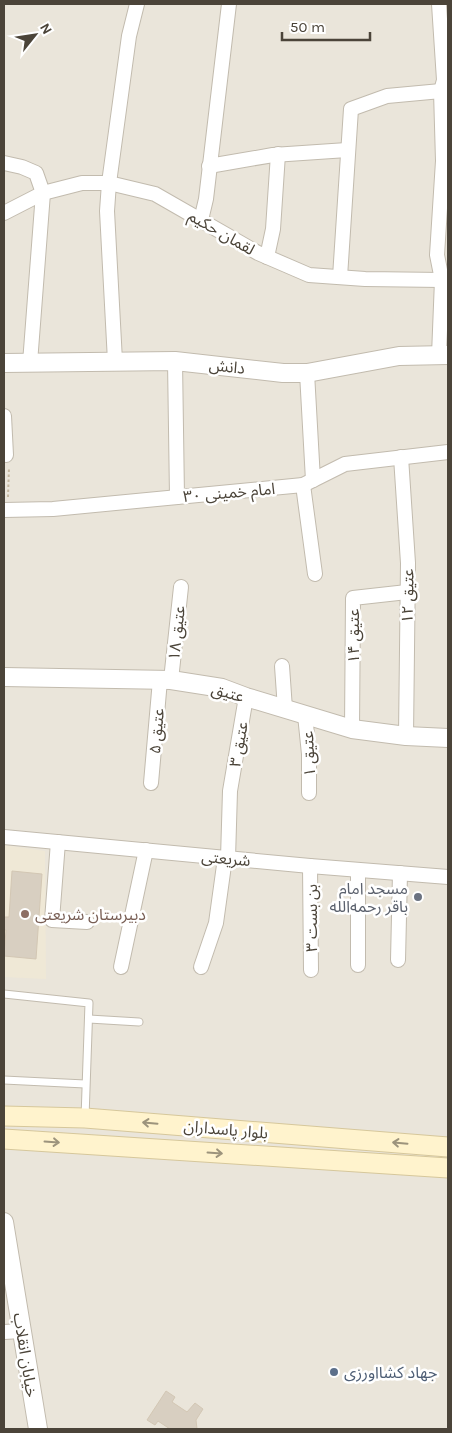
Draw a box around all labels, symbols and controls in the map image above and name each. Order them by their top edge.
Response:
north arrow [10,10,60,60]
scale bar [282,10,370,42]
text: 50 m [290,18,325,36]
text: N [36,20,56,37]
street label: لقمان حکیم [184,206,258,262]
street label: دانش [208,355,246,378]
street label: امام خمینی ۳۰ [182,479,276,509]
street label: عتیق ۱۲ [398,568,418,624]
street label: عتیق ۱۸ [164,605,190,662]
street label: عتیق ۱۴ [344,608,364,664]
street label: عتیق [209,679,246,707]
street label: عتیق ۵ [145,707,169,755]
street label: عتیق ۳ [225,720,253,768]
street label: عتیق ۱ [298,731,320,777]
street label: شریعتی [201,847,251,870]
place label: مسجد امام باقر رحمه‌الله [330,879,408,916]
street label: بن بست ۳ [302,884,321,952]
marker: مسجد امام باقر رحمه‌الله [412,891,424,903]
place label: دبیرستان شریعتی [35,905,146,924]
marker: دبیرستان شریعتی [19,908,31,920]
street label: بلوار پاسداران [183,1116,269,1144]
one-way arrow [143,1119,159,1128]
one-way arrow [44,1138,60,1147]
one-way arrow [392,1138,408,1148]
one-way arrow [206,1148,222,1157]
street label: خیابان انقلاب [9,1311,42,1399]
place label: جهاد کشااورزی [344,1363,437,1382]
marker: جهاد کشااورزی [328,1366,340,1378]

